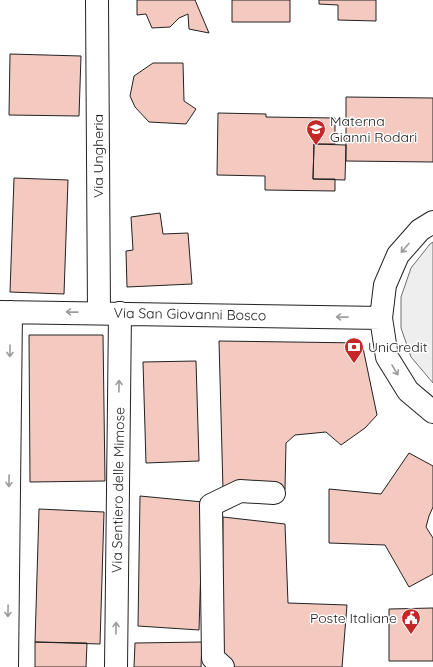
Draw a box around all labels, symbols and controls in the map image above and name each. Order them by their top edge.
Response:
place label: Materna Gianni Rodari [330,112,417,146]
street label: Via Ungheria [89,114,107,198]
school or university icon: Materna Gianni Rodari [305,118,327,146]
one-way arrow [400,243,409,253]
street label: Via San Giovanni Bosco [114,304,266,324]
one-way arrow [66,308,79,316]
one-way arrow [336,313,349,321]
bank icon: UniCredit [343,336,365,364]
place label: UniCredit [368,338,428,356]
one-way arrow [6,344,14,357]
one-way arrow [392,364,400,376]
one-way arrow [115,380,123,393]
street label: Via Sentiero delle Mimose [108,407,128,573]
one-way arrow [5,474,13,487]
one-way arrow [4,604,12,617]
public building icon: Poste Italiane [400,607,422,635]
place label: Poste Italiane [310,609,397,627]
one-way arrow [112,622,120,635]

